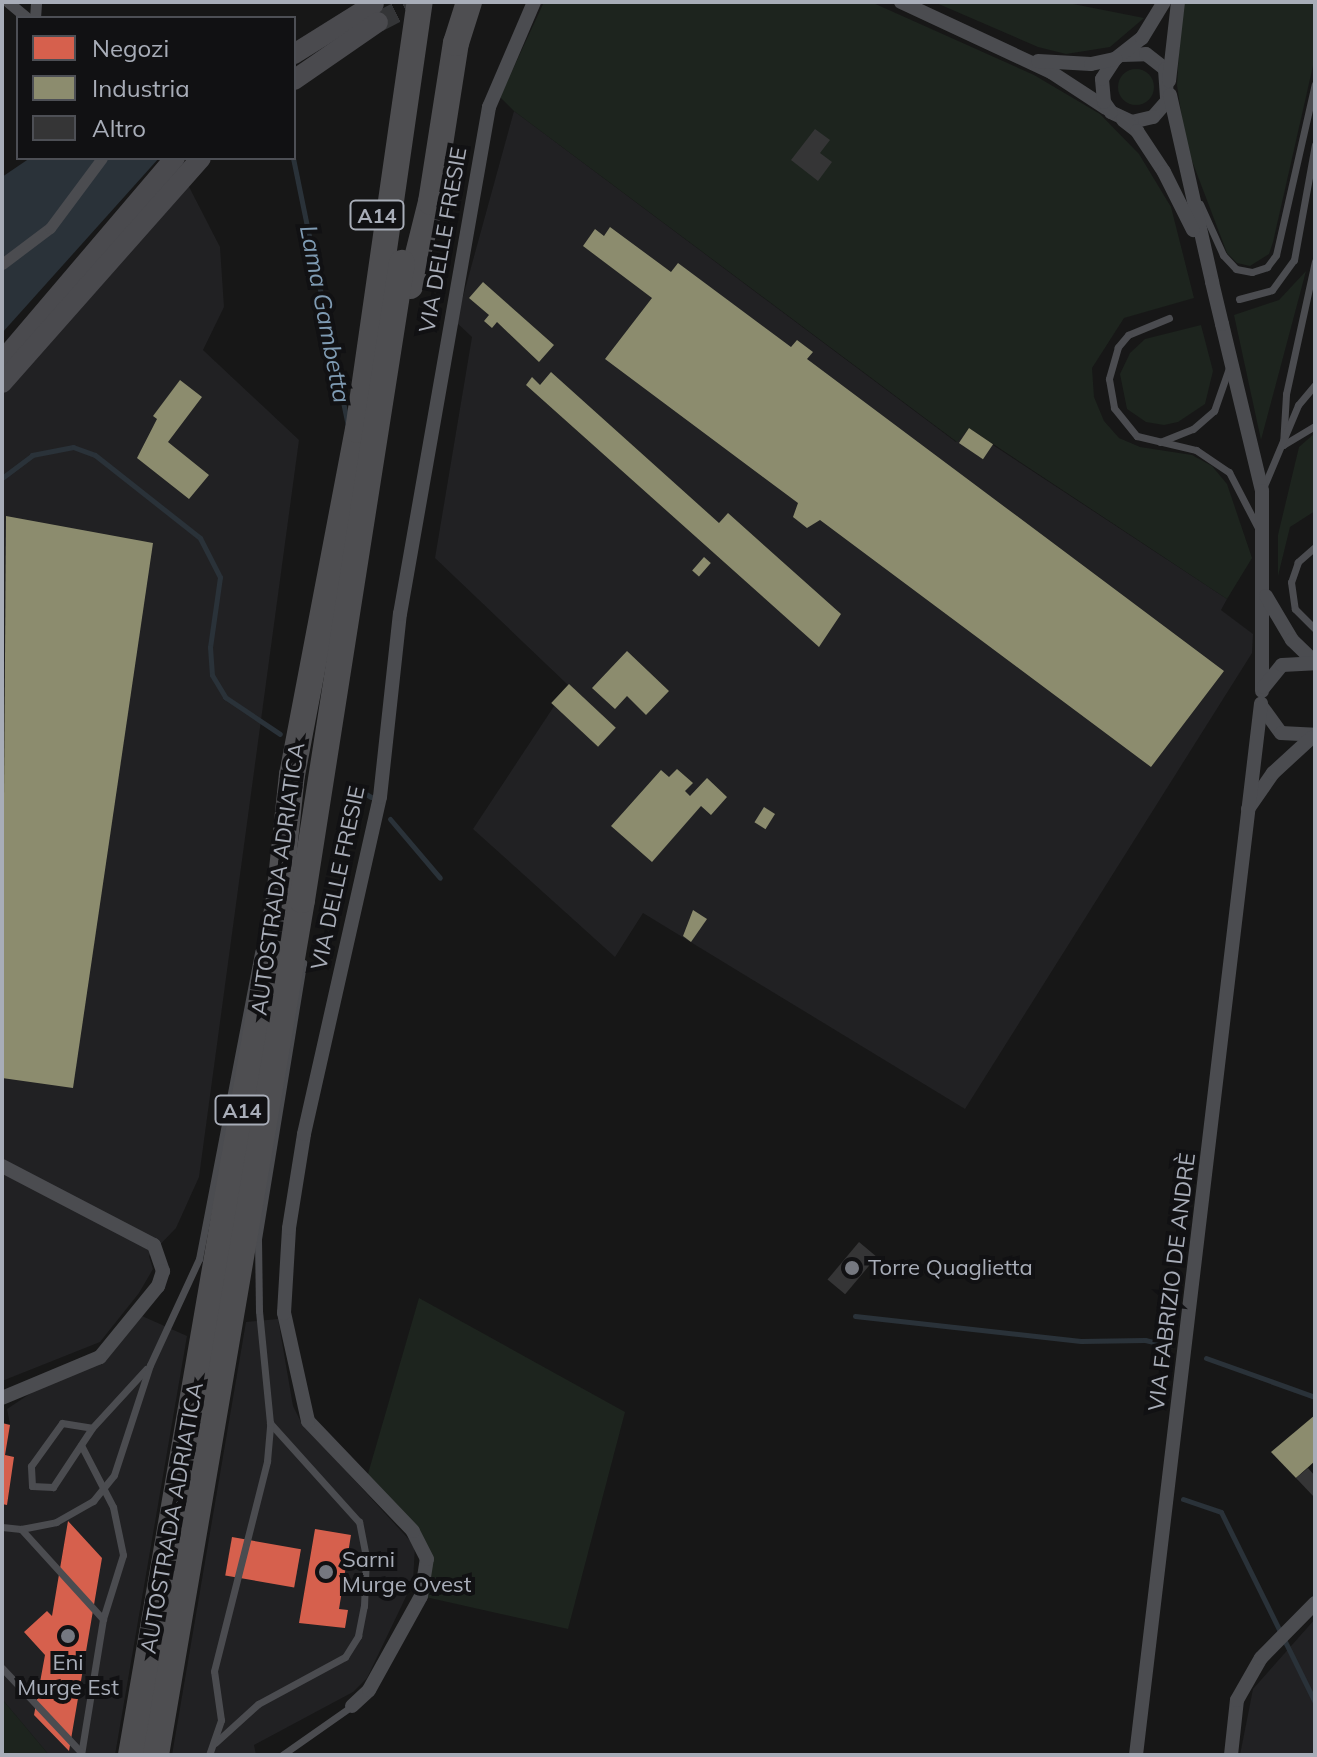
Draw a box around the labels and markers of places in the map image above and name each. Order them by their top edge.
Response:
place label: Torre Quaglietta [868,1255,1033,1281]
marker: Torre Quaglietta [843,1259,861,1277]
place label: Sarni Murge Ovest [342,1546,471,1598]
marker: Sarni Murge Ovest [317,1563,335,1581]
marker: Eni Murge Est [59,1627,77,1645]
place label: Eni Murge Est [17,1649,119,1700]

